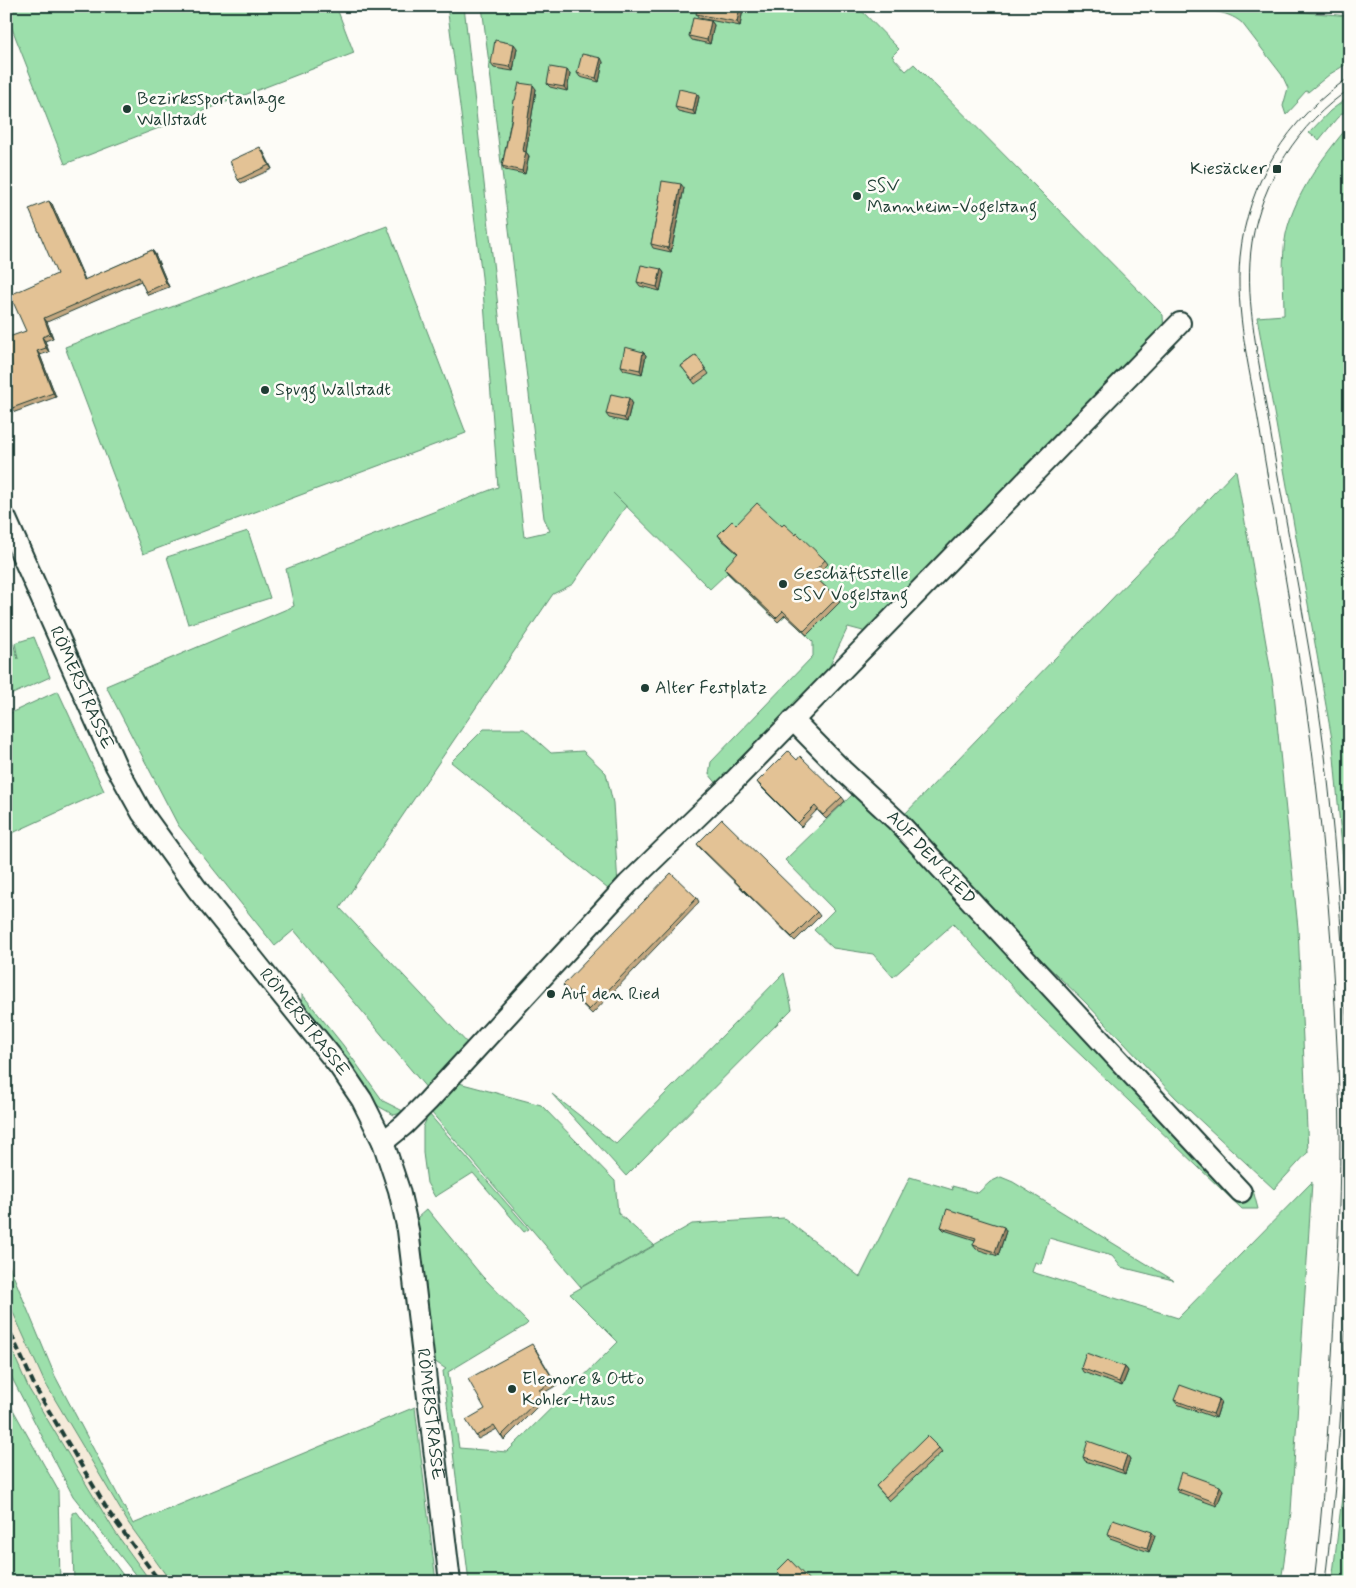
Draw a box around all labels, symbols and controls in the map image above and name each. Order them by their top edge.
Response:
place label: Bezirkssportanlage Wallstadt [137,87,286,132]
marker: Bezirkssportanlage Wallstadt [121,103,133,115]
place label: Kiesäcker [1190,157,1268,181]
marker: Kiesäcker [1271,163,1283,175]
place label: SSV Mannheim-Vogelstang [867,174,1037,221]
marker: SSV Mannheim-Vogelstang [851,190,863,202]
place label: Spvgg Wallstadt [275,378,391,404]
marker: Spvgg Wallstadt [259,384,271,396]
place label: Geschäftsstelle SSV Vogelstang [793,562,909,609]
marker: Geschäftsstelle SSV Vogelstang [777,578,789,590]
street label: RÖMERSTRASSE [43,623,119,754]
place label: Alter Festplatz [655,676,767,700]
marker: Alter Festplatz [639,682,651,694]
street label: AUF DEN RIED [881,805,981,910]
street label: RÖMERSTRASSE [253,963,355,1082]
place label: Auf den Ried [561,982,660,1006]
marker: Auf den Ried [545,988,557,1000]
street label: RÖMERSTRASSE [410,1347,450,1482]
place label: Eleonore & Otto Kohler-Haus [522,1367,644,1412]
marker: Eleonore & Otto Kohler-Haus [506,1383,518,1395]

